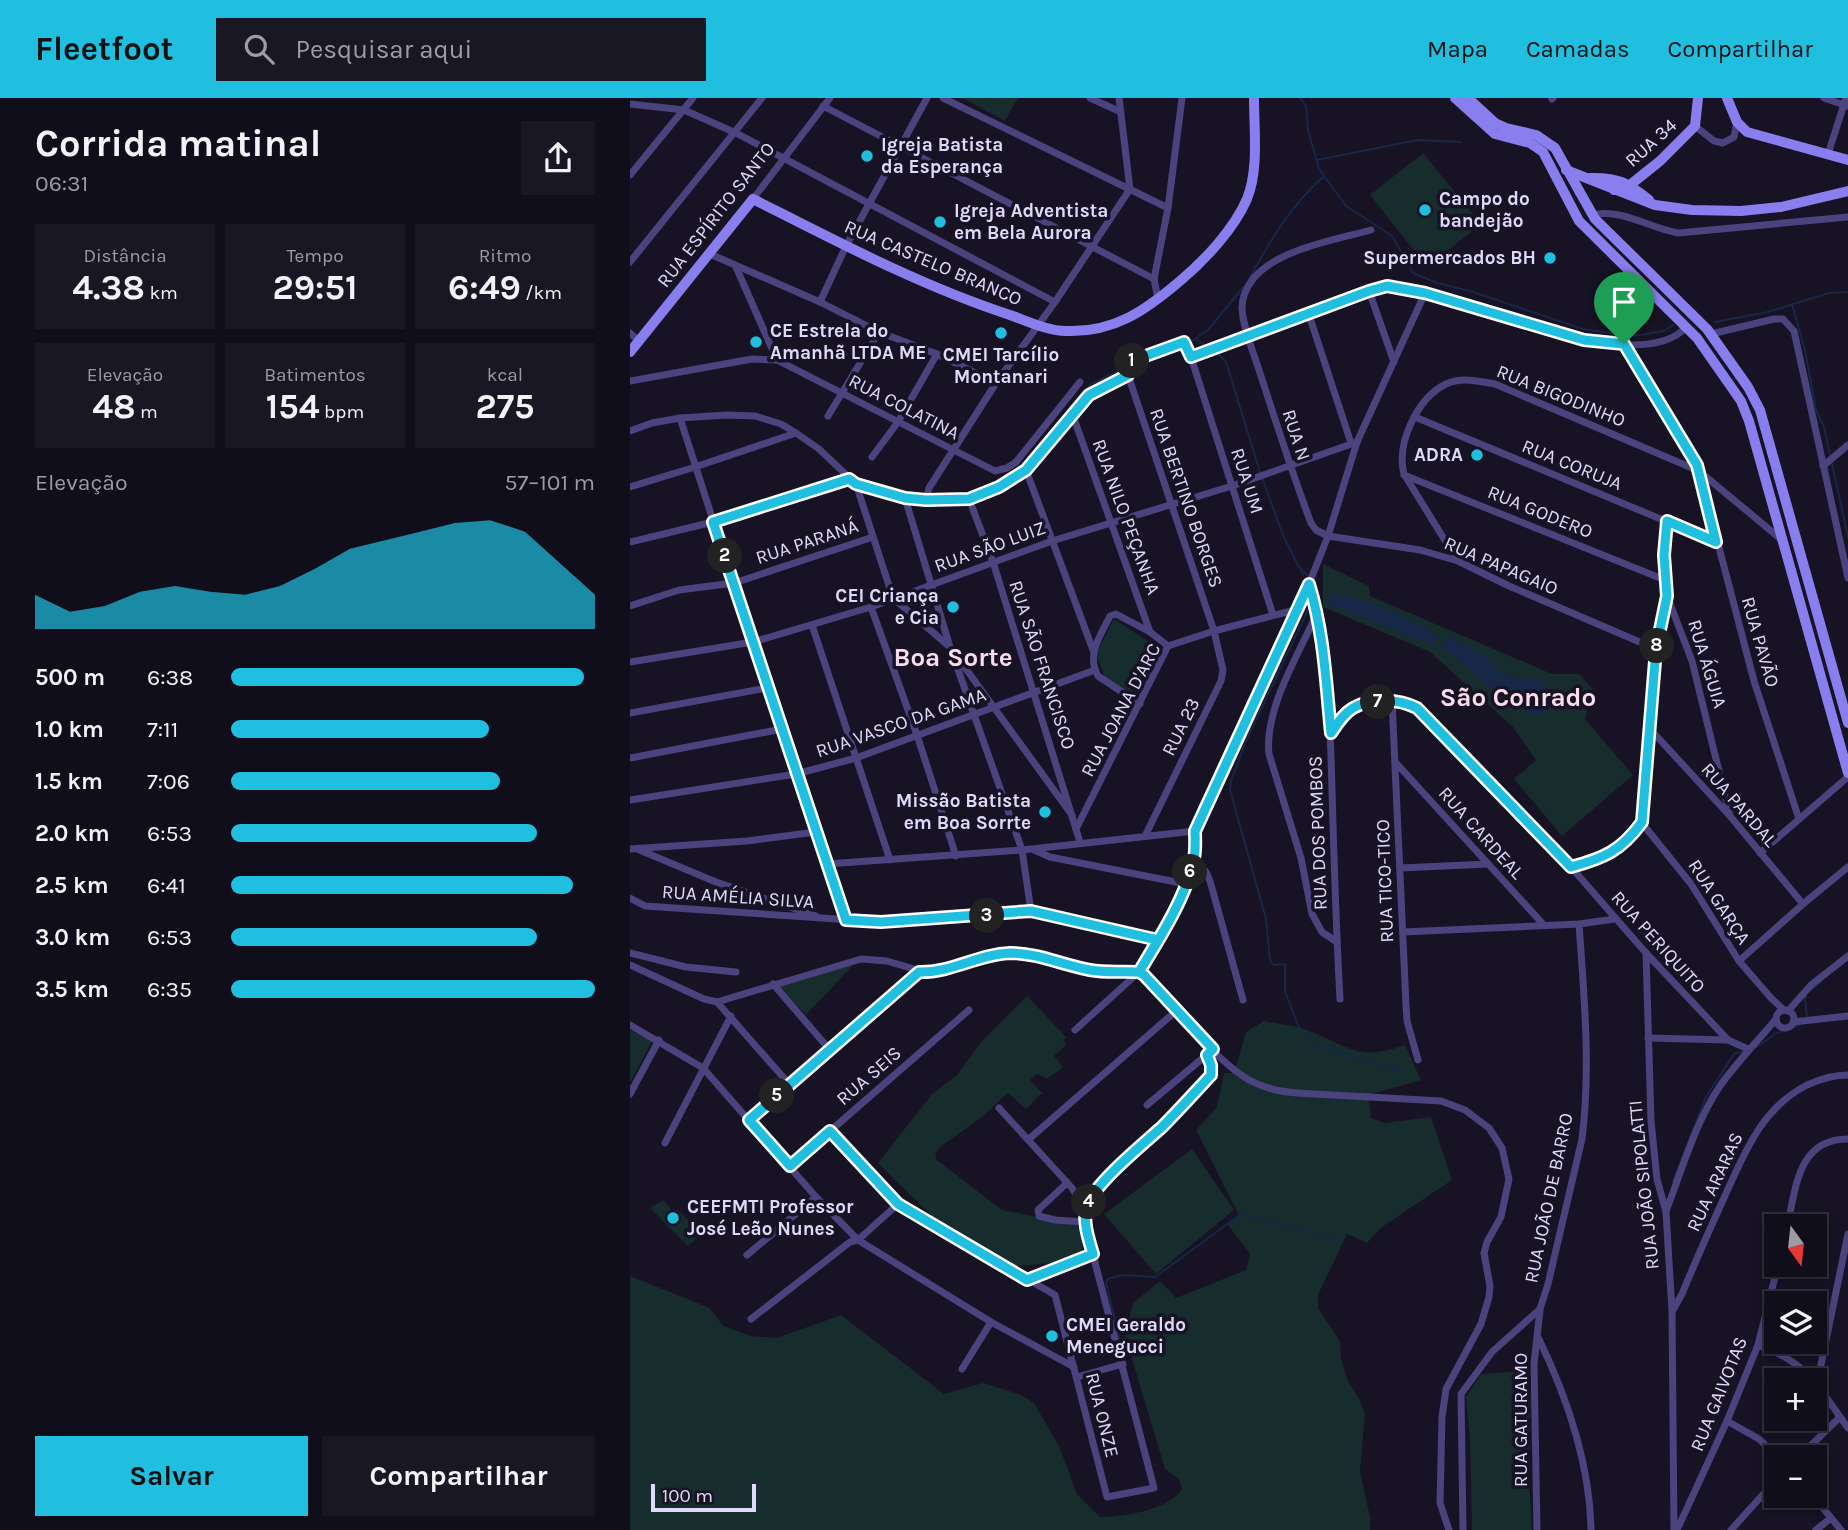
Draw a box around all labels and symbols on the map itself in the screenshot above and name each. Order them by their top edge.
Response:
street label: RUA 34 [1621,114,1681,172]
place label: Igreja Batista da Esperança [881,134,1003,178]
street label: RUA ESPÍRITO SANTO [652,138,779,292]
marker: Igreja Batista da Esperança [859,148,875,164]
place label: Campo do bandejão [1439,188,1530,232]
place label: Igreja Adventista em Bela Aurora [954,200,1108,244]
marker: Campo do bandejão [1417,202,1433,218]
marker: Igreja Adventista em Bela Aurora [932,214,948,230]
street label: RUA CASTELO BRANCO [841,216,1025,310]
place label: Supermercados BH [1363,247,1536,269]
marker: Supermercados BH [1542,250,1558,266]
pin [1594,272,1654,344]
place label: CE Estrela do Amanhã LTDA ME [770,320,926,364]
marker: CMEI Tarcílio Montanari [993,325,1009,341]
marker: CE Estrela do Amanhã LTDA ME [748,334,764,350]
place label: CMEI Tarcílio Montanari [943,344,1059,388]
pin: 1 [1114,344,1150,378]
street label: RUA BIGODINHO [1493,360,1629,432]
street label: RUA COLATINA [845,370,963,444]
street label: RUA BERTINO BORGES [1145,405,1227,591]
street label: RUA N [1277,407,1315,463]
street label: RUA CORUJA [1519,435,1625,495]
street label: RUA NILO PEÇANHA [1088,436,1164,598]
place label: ADRA [1414,444,1463,466]
street label: RUA UM [1226,445,1268,517]
marker: ADRA [1469,447,1485,463]
street label: RUA GODERO [1484,481,1596,543]
street label: RUA PARANÁ [753,514,861,569]
street label: RUA SÃO LUIZ [932,517,1048,577]
street label: RUA PAPAGAIO [1441,532,1561,600]
pin: 2 [708,538,742,574]
street label: RUA SÃO FRANCISCO [1004,578,1080,752]
place label: CEI Criança e Cia [835,585,939,629]
street label: RUA PAVÃO [1737,594,1783,690]
marker: CEI Criança e Cia [945,599,961,615]
street label: RUA ÁGUIA [1683,617,1732,711]
pin: 8 [1640,628,1674,664]
street label: RUA JOANA D'ARC [1077,639,1165,781]
district label: Boa Sorte [894,642,1012,673]
district label: São Conrado [1440,682,1596,713]
street label: RUA VASCO DA GAMA [813,684,989,762]
pin: 7 [1360,684,1396,720]
street label: RUA 23 [1158,694,1204,760]
street label: RUA DOS POMBOS [1304,755,1332,911]
street label: RUA PARDAL [1697,758,1782,852]
street label: RUA CARDEAL [1434,782,1528,884]
place label: Missão Batista em Boa Sorrte [896,790,1031,834]
marker: Missão Batista em Boa Sorrte [1037,804,1053,820]
street label: RUA TICO-TICO [1372,819,1398,943]
pin: 6 [1172,854,1208,890]
street label: RUA GARÇA [1683,855,1755,949]
street label: RUA AMÉLIA SILVA [661,880,815,913]
street label: RUA PERIQUITO [1606,887,1710,997]
pin: 3 [970,898,1004,934]
street label: RUA SEIS [832,1042,906,1110]
pin: 5 [760,1079,794,1114]
street label: RUA JOÃO SIPOLATTI [1624,1099,1664,1271]
street label: RUA JOÃO DE BARRO [1520,1111,1578,1285]
street label: RUA ARARAS [1682,1129,1748,1235]
pin: 4 [1072,1184,1106,1220]
place label: CEEFMTI Professor José Leão Nunes [687,1196,854,1240]
marker: CEEFMTI Professor José Leão Nunes [665,1210,681,1226]
north arrow [1764,1214,1827,1278]
place label: CMEI Geraldo Menegucci [1066,1314,1186,1358]
marker: CMEI Geraldo Menegucci [1044,1328,1060,1344]
street label: RUA GAIVOTAS [1686,1333,1752,1455]
street label: RUA GATURAMO [1510,1353,1532,1487]
street label: RUA ONZE [1081,1370,1123,1460]
scale bar [651,1481,756,1513]

